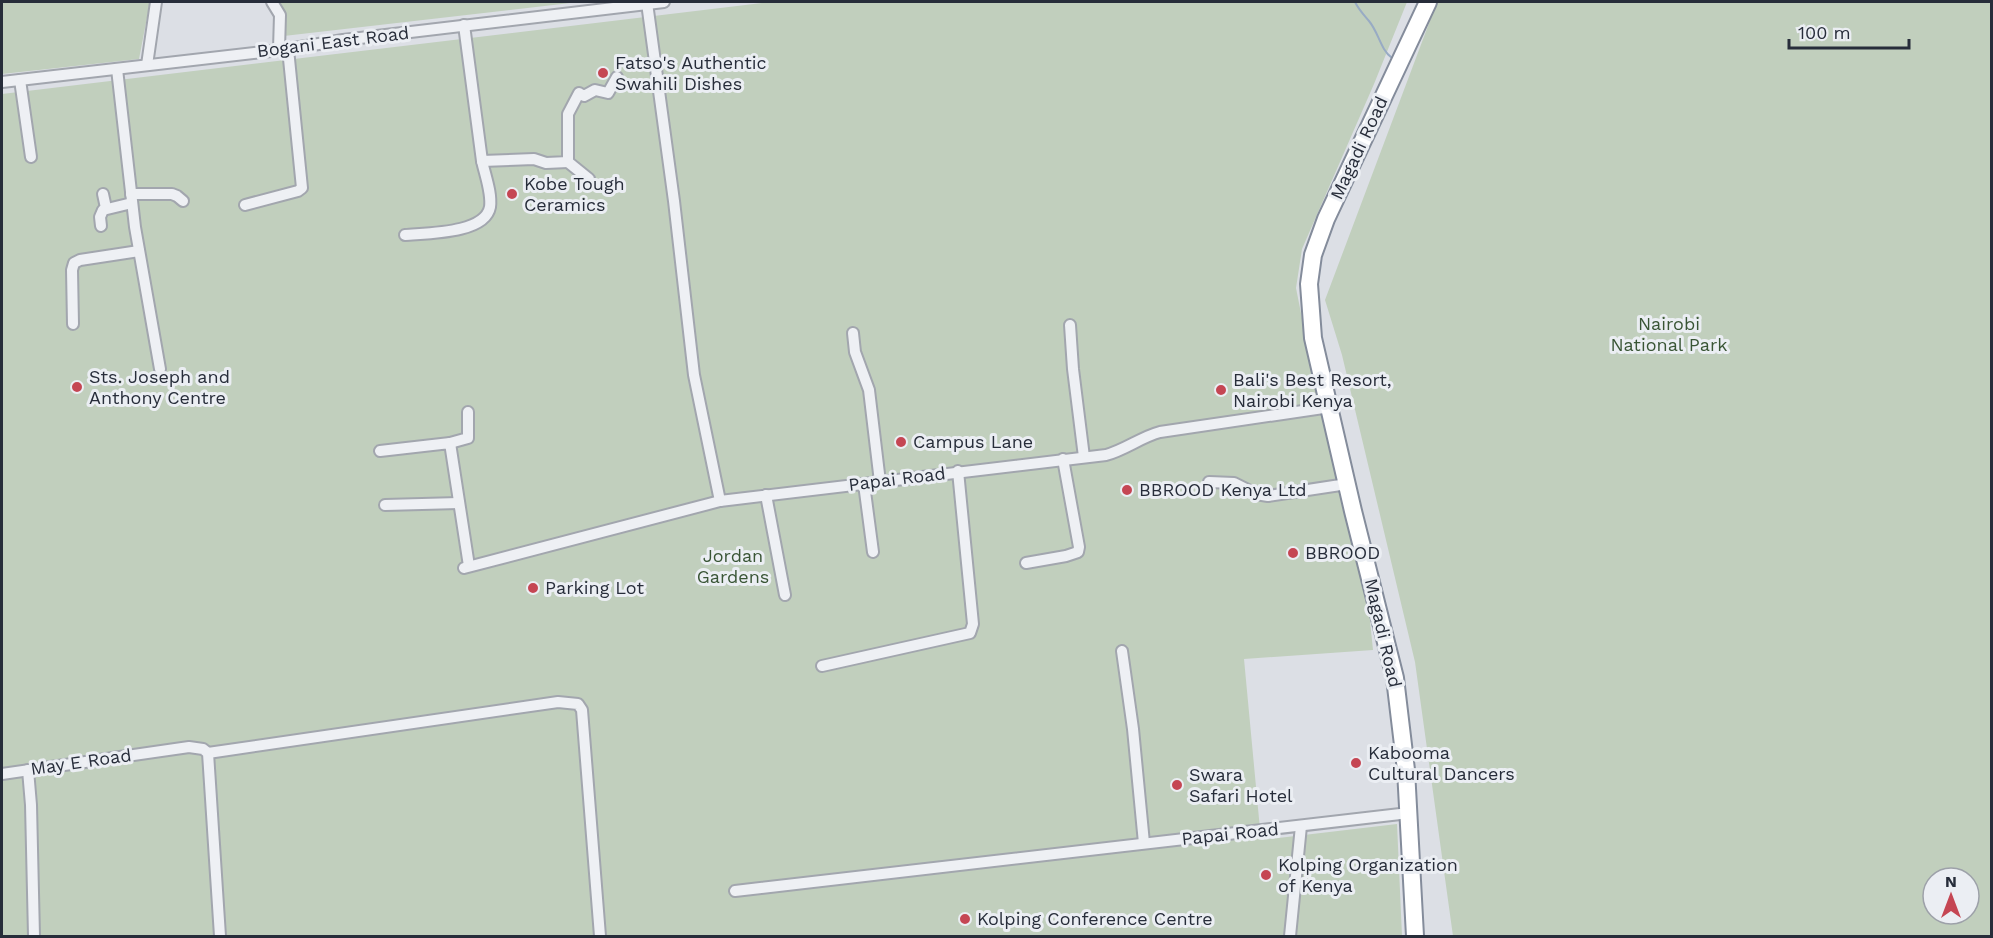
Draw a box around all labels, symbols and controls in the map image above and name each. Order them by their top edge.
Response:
scale bar [1789,12,1909,50]
street label: Bogani East Road [256,22,410,61]
text: 100 m [1798,22,1851,43]
place label: Fatso's Authentic Swahili Dishes [615,52,767,94]
marker: Fatso's Authentic Swahili Dishes [596,66,610,80]
street label: Magadi Road [1325,93,1392,203]
place label: Kobe Tough Ceramics [524,173,625,215]
marker: Kobe Tough Ceramics [505,187,519,201]
park label: Nairobi National Park [1610,313,1728,355]
place label: Sts. Joseph and Anthony Centre [89,366,230,408]
place label: Bali's Best Resort, Nairobi Kenya [1233,369,1392,411]
marker: Sts. Joseph and Anthony Centre [70,380,84,394]
marker: Bali's Best Resort, Nairobi Kenya [1214,383,1228,397]
place label: Campus Lane [913,431,1033,452]
marker: Campus Lane [894,435,908,449]
street label: Papai Road [847,462,947,495]
place label: BBROOD Kenya Ltd [1139,479,1307,500]
marker: BBROOD Kenya Ltd [1120,483,1134,497]
place label: BBROOD [1305,542,1380,563]
park label: Jordan Gardens [697,545,769,587]
marker: BBROOD [1286,546,1300,560]
street label: Magadi Road [1361,576,1406,690]
place label: Parking Lot [545,577,644,598]
marker: Parking Lot [526,581,540,595]
place label: Kabooma Cultural Dancers [1368,742,1515,784]
street label: May E Road [29,744,133,779]
marker: Kabooma Cultural Dancers [1349,756,1363,770]
place label: Swara Safari Hotel [1189,764,1293,806]
marker: Swara Safari Hotel [1170,778,1184,792]
street label: Papai Road [1180,818,1280,849]
place label: Kolping Organization of Kenya [1278,854,1458,896]
north arrow [1921,866,1981,926]
marker: Kolping Organization of Kenya [1259,868,1273,882]
text: N [1945,872,1957,891]
place label: Kolping Conference Centre [977,908,1213,929]
marker: Kolping Conference Centre [958,912,972,926]

